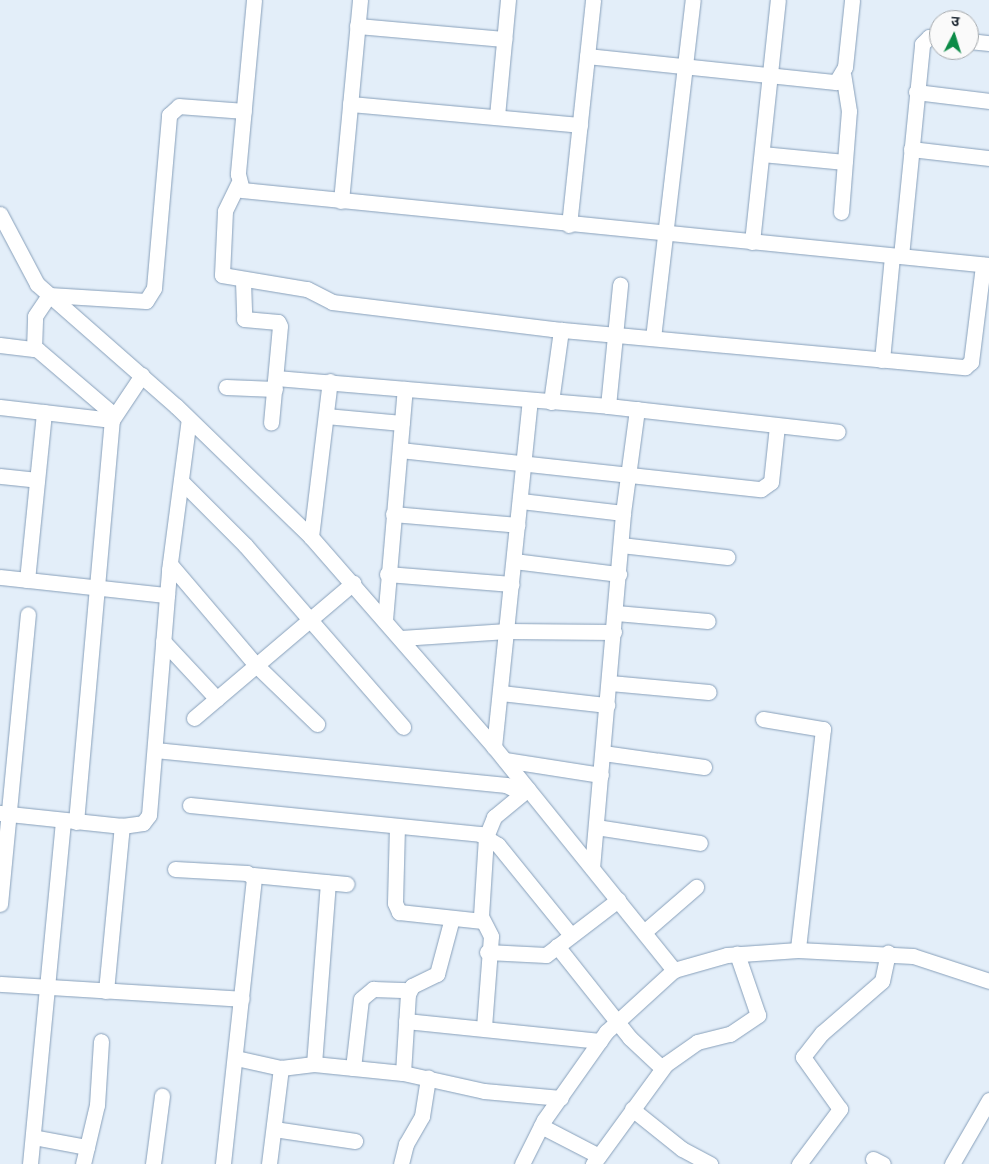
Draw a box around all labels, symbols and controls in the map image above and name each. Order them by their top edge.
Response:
north arrow [929,10,979,60]
text: उ [950,11,960,31]

